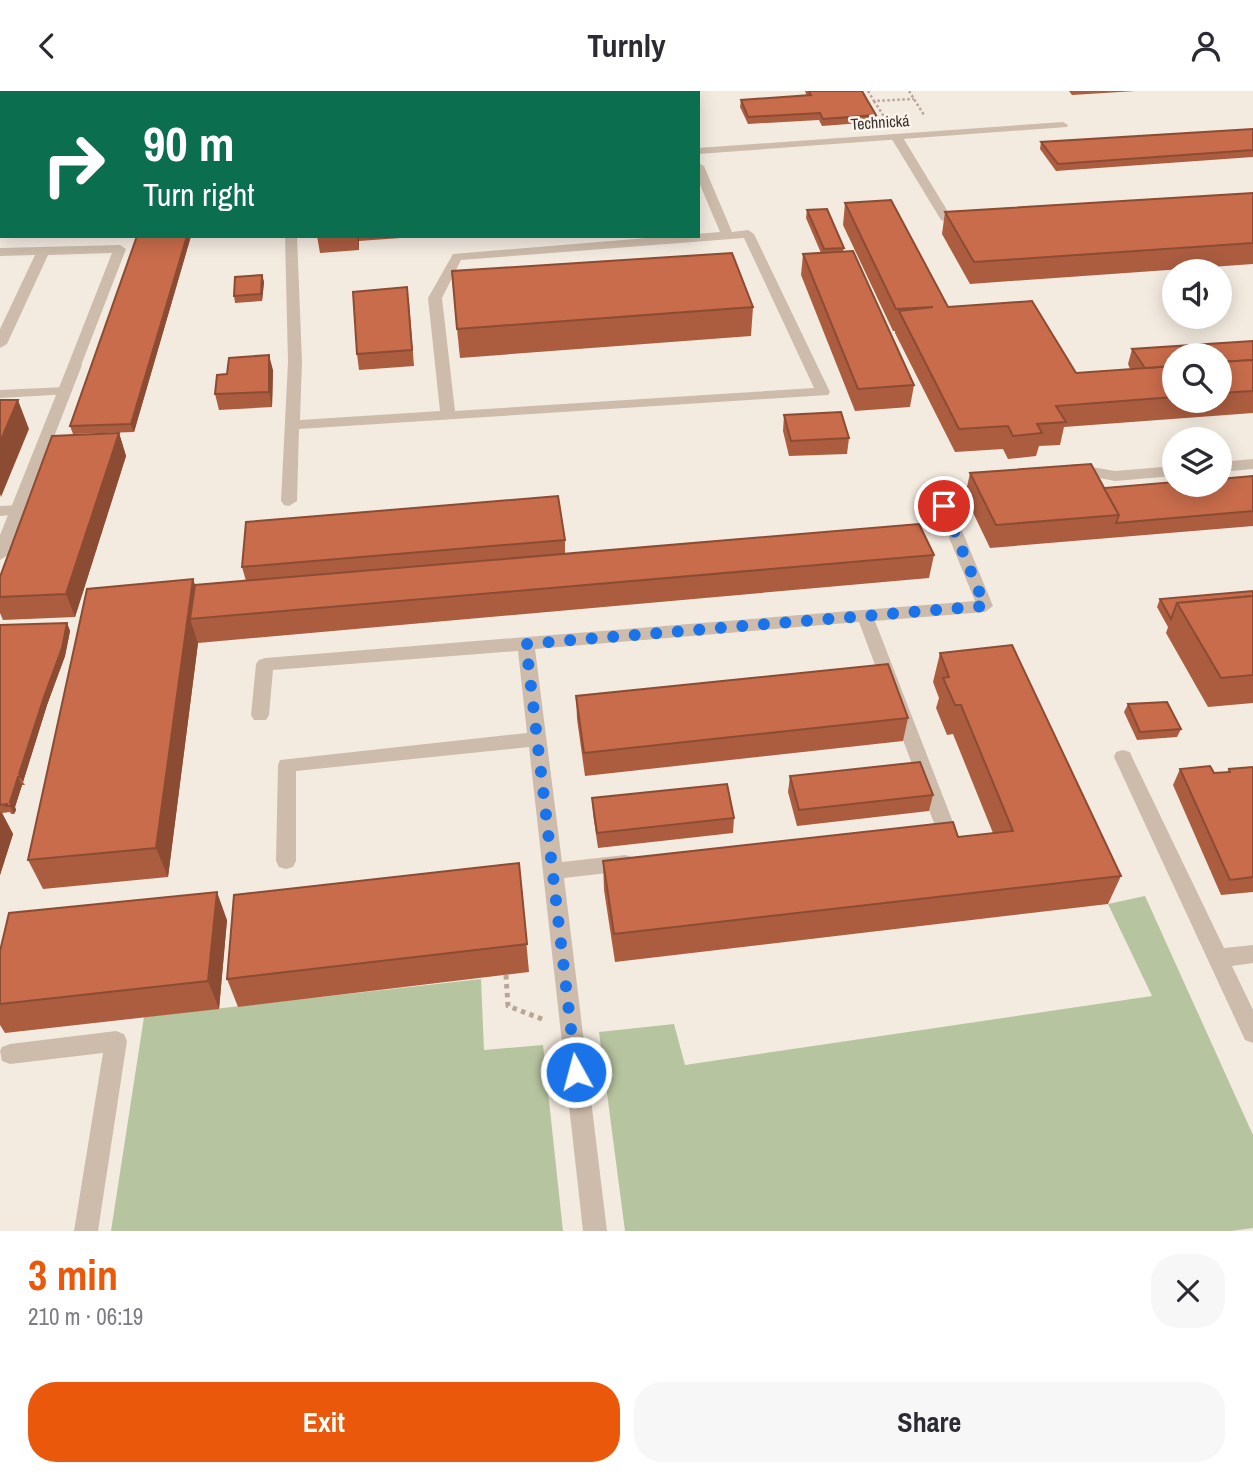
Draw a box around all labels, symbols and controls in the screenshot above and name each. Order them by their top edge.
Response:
text: Turnly [587,24,666,67]
icon: back [28,27,66,65]
icon: person [1187,27,1225,65]
street label: Technická [850,109,911,135]
text: 90 m [143,110,235,176]
icon: right [28,119,119,210]
text: Turn right [143,173,255,216]
map controls [1162,259,1232,497]
button: sound [1162,259,1232,329]
button: search [1162,343,1232,413]
button: layers [1162,427,1232,497]
pin [914,476,974,536]
icon: arrive [925,487,963,525]
position arrow [539,1035,613,1109]
text: 3 min [28,1247,118,1303]
button: close [1151,1254,1225,1328]
text: 210 m · 06:19 [28,1301,143,1332]
button: Exit [28,1382,620,1462]
button: Share [634,1382,1225,1462]

